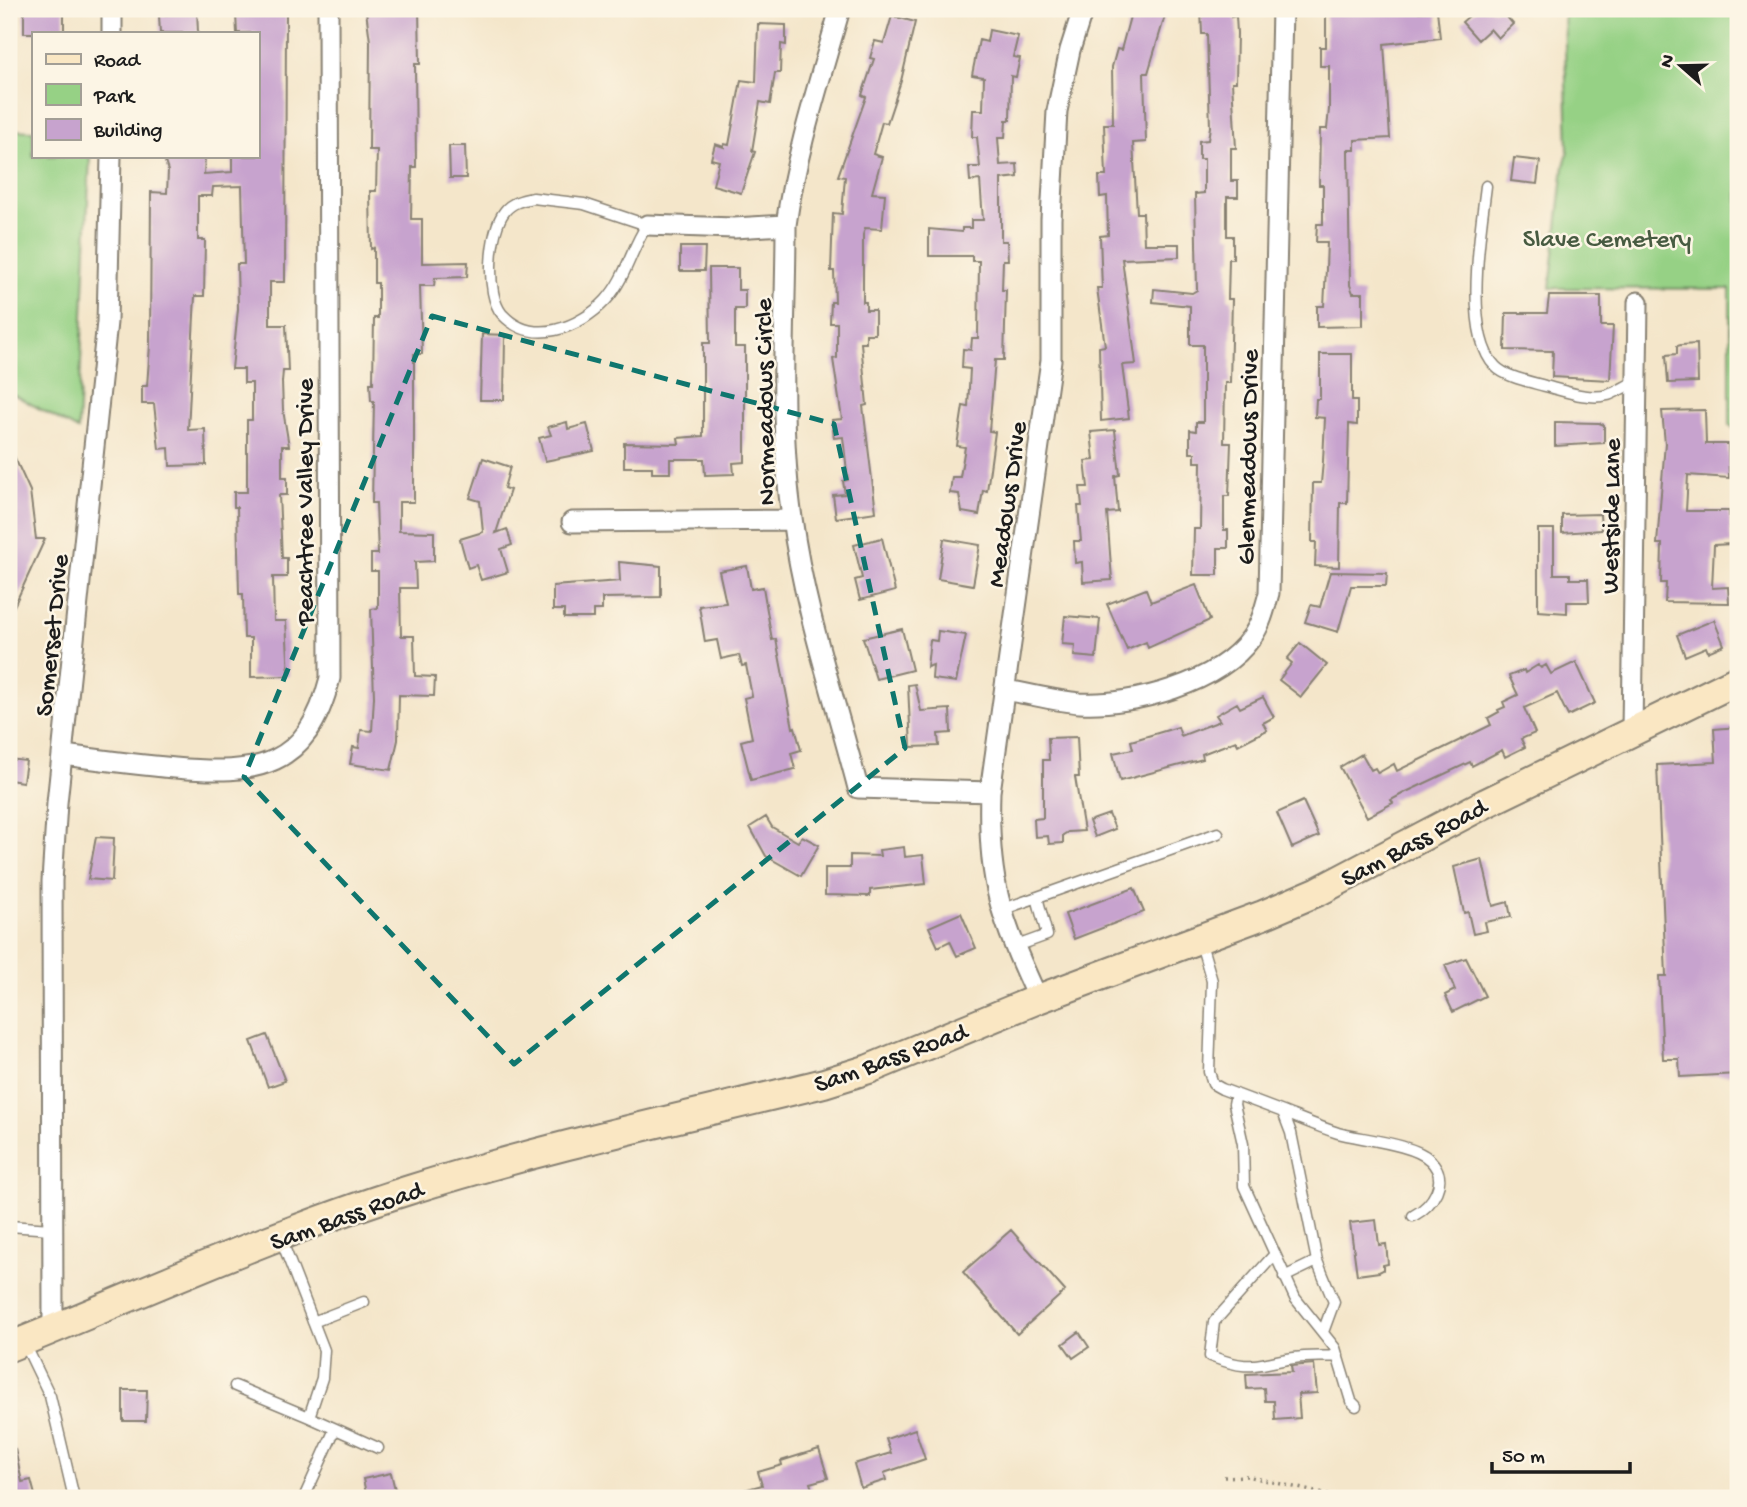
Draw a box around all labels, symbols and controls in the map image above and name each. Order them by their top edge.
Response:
legend [32,32,259,158]
north arrow [1646,32,1716,102]
text: Road [94,50,142,75]
text: N [1655,52,1681,71]
text: Park [93,86,137,111]
text: Building [93,120,163,145]
park label: Slave Cemetery [1523,226,1692,257]
street label: Normeadows Circle [750,297,785,506]
street label: Glenmeadows Drive [1233,349,1268,565]
street label: Peachtree Valley Drive [292,378,323,627]
street label: Meadows Drive [982,419,1037,590]
street label: Westside Lane [1597,438,1630,594]
street label: Somerset Drive [31,552,78,718]
street label: Sam Bass Road [1337,793,1495,896]
street label: Sam Bass Road [811,1018,974,1102]
street label: Sam Bass Road [267,1176,430,1260]
scale bar [1492,1430,1630,1474]
text: 50 m [1502,1446,1545,1471]

